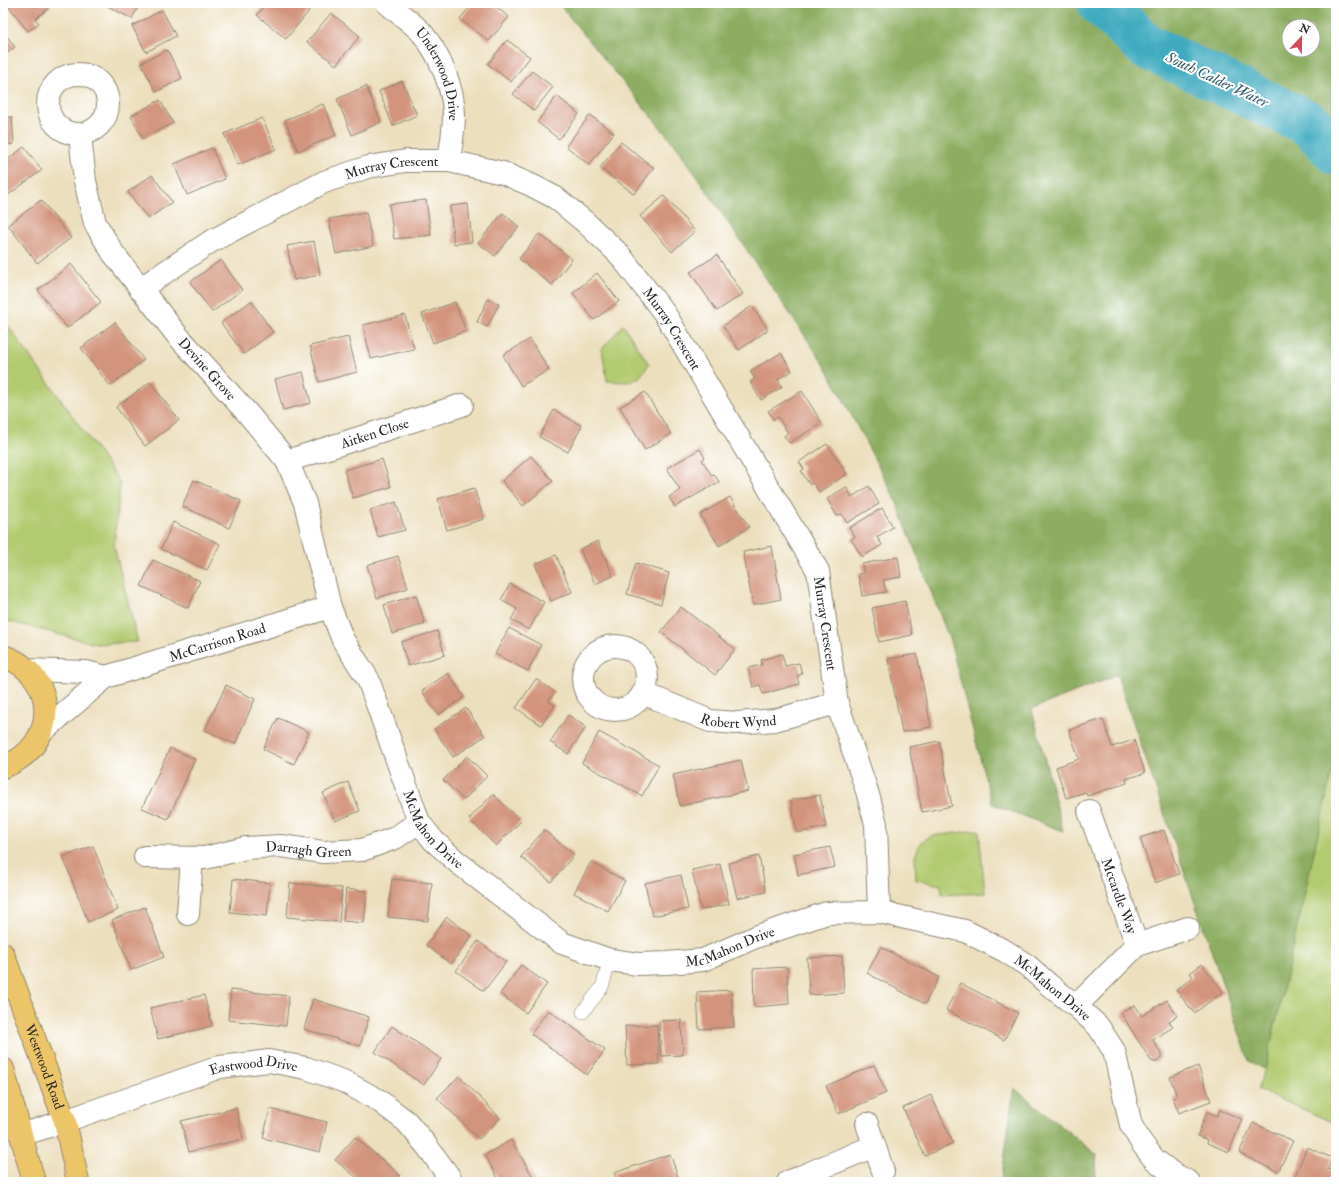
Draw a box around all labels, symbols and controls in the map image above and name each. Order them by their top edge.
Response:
north arrow [1281,18,1321,58]
text: N [1297,21,1313,37]
street label: Underwood Drive [412,23,463,121]
water label: South Calder Water [1162,48,1273,113]
street label: Murray Crescent [342,153,439,183]
street label: Murray Crescent [639,284,705,373]
street label: Devine Grove [175,334,240,404]
street label: Aitken Close [337,414,411,452]
street label: Murray Crescent [810,575,841,672]
street label: McCarrison Road [167,619,268,665]
street label: Robert Wynd [698,709,777,732]
street label: McMahon Drive [400,788,467,872]
street label: Darragh Green [265,837,352,861]
street label: Mccardle Way [1096,856,1141,937]
street label: McMahon Drive [685,923,777,970]
street label: McMahon Drive [1011,951,1095,1024]
street label: Westwood Road [21,1021,68,1111]
street label: Eastwood Drive [207,1052,299,1079]

